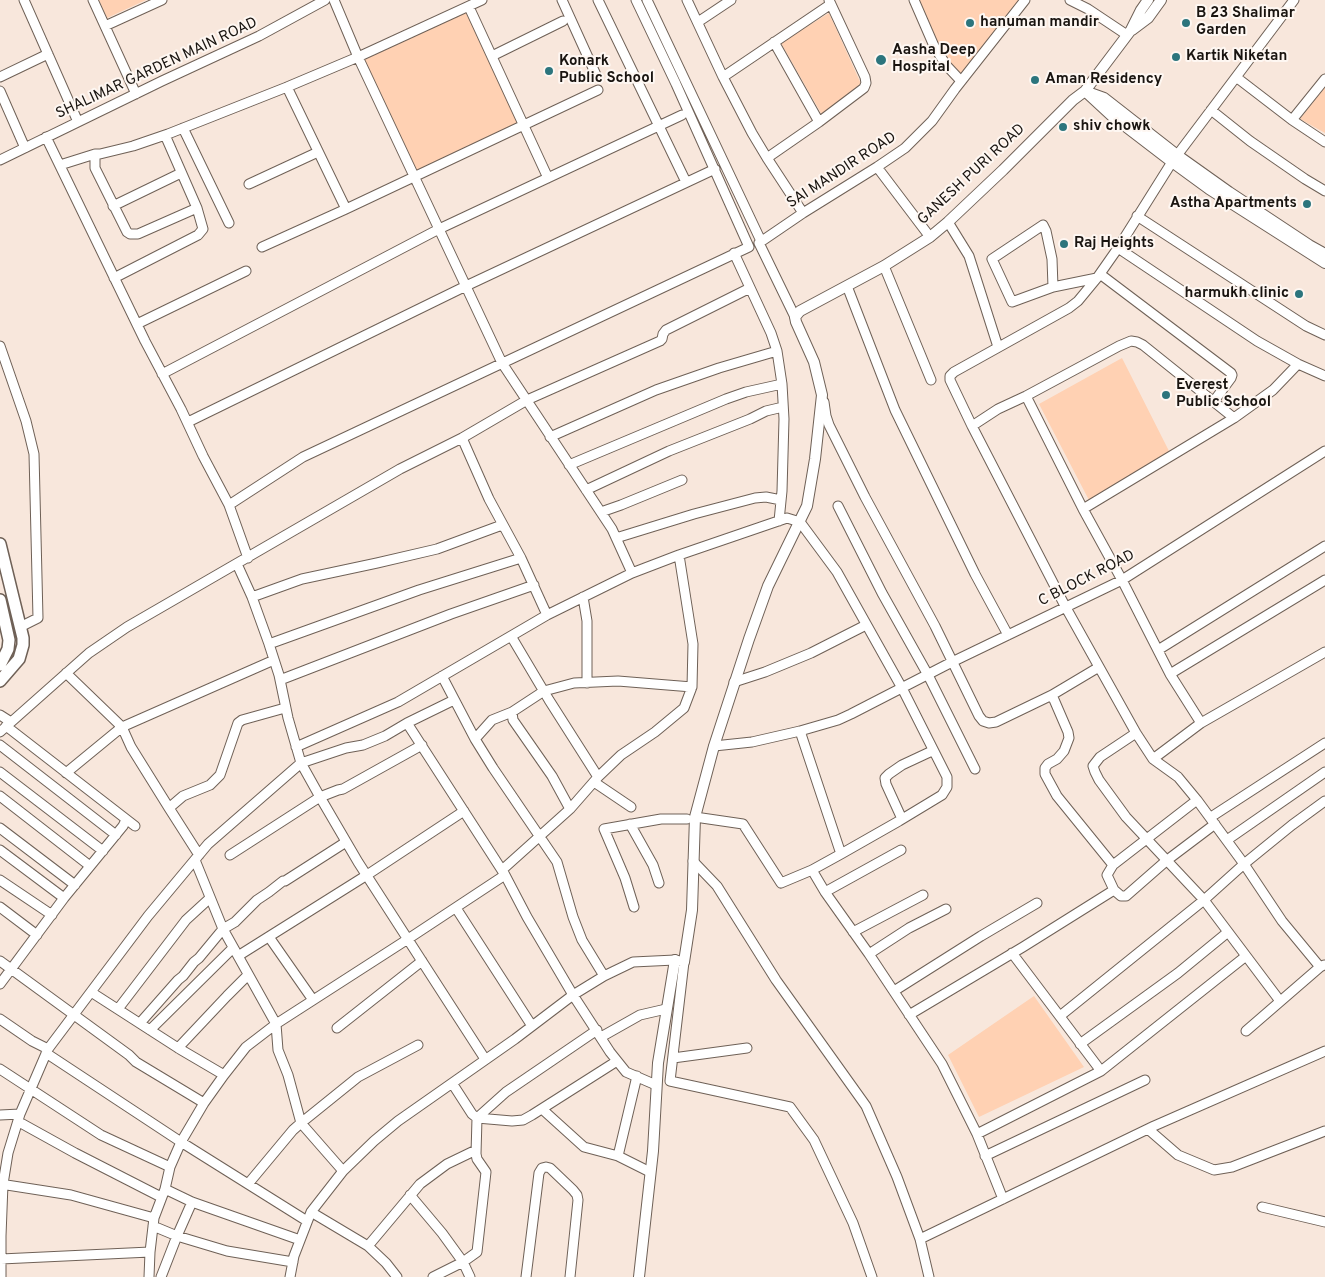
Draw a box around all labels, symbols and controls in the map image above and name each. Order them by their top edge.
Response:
place label: B 23 Shalimar Garden [1196,5,1295,40]
street label: SHALIMAR GARDEN MAIN ROAD [53,14,261,124]
place label: hanuman mandir [980,14,1099,32]
marker: hanuman mandir [964,17,976,29]
marker: B 23 Shalimar Garden [1180,17,1192,29]
place label: Aasha Deep Hospital [892,42,976,77]
place label: Kartik Niketan [1186,48,1287,66]
marker: Kartik Niketan [1170,51,1182,63]
place label: Konark Public School [559,53,654,88]
marker: Aasha Deep Hospital [874,53,888,67]
marker: Konark Public School [543,65,555,77]
place label: Aman Residency [1045,71,1162,89]
marker: Aman Residency [1029,74,1041,86]
place label: shiv chowk [1073,118,1151,136]
street label: GANESH PURI ROAD [915,121,1029,229]
marker: shiv chowk [1057,121,1069,133]
street label: SAI MANDIR ROAD [784,129,900,213]
place label: Astha Apartments [1170,195,1297,213]
marker: Astha Apartments [1301,198,1313,210]
place label: Raj Heights [1074,235,1154,253]
marker: Raj Heights [1058,238,1070,250]
place label: harmukh clinic [1185,285,1289,303]
marker: harmukh clinic [1293,288,1305,300]
place label: Everest Public School [1176,377,1271,412]
marker: Everest Public School [1160,389,1172,401]
street label: C BLOCK ROAD [1036,547,1138,611]

